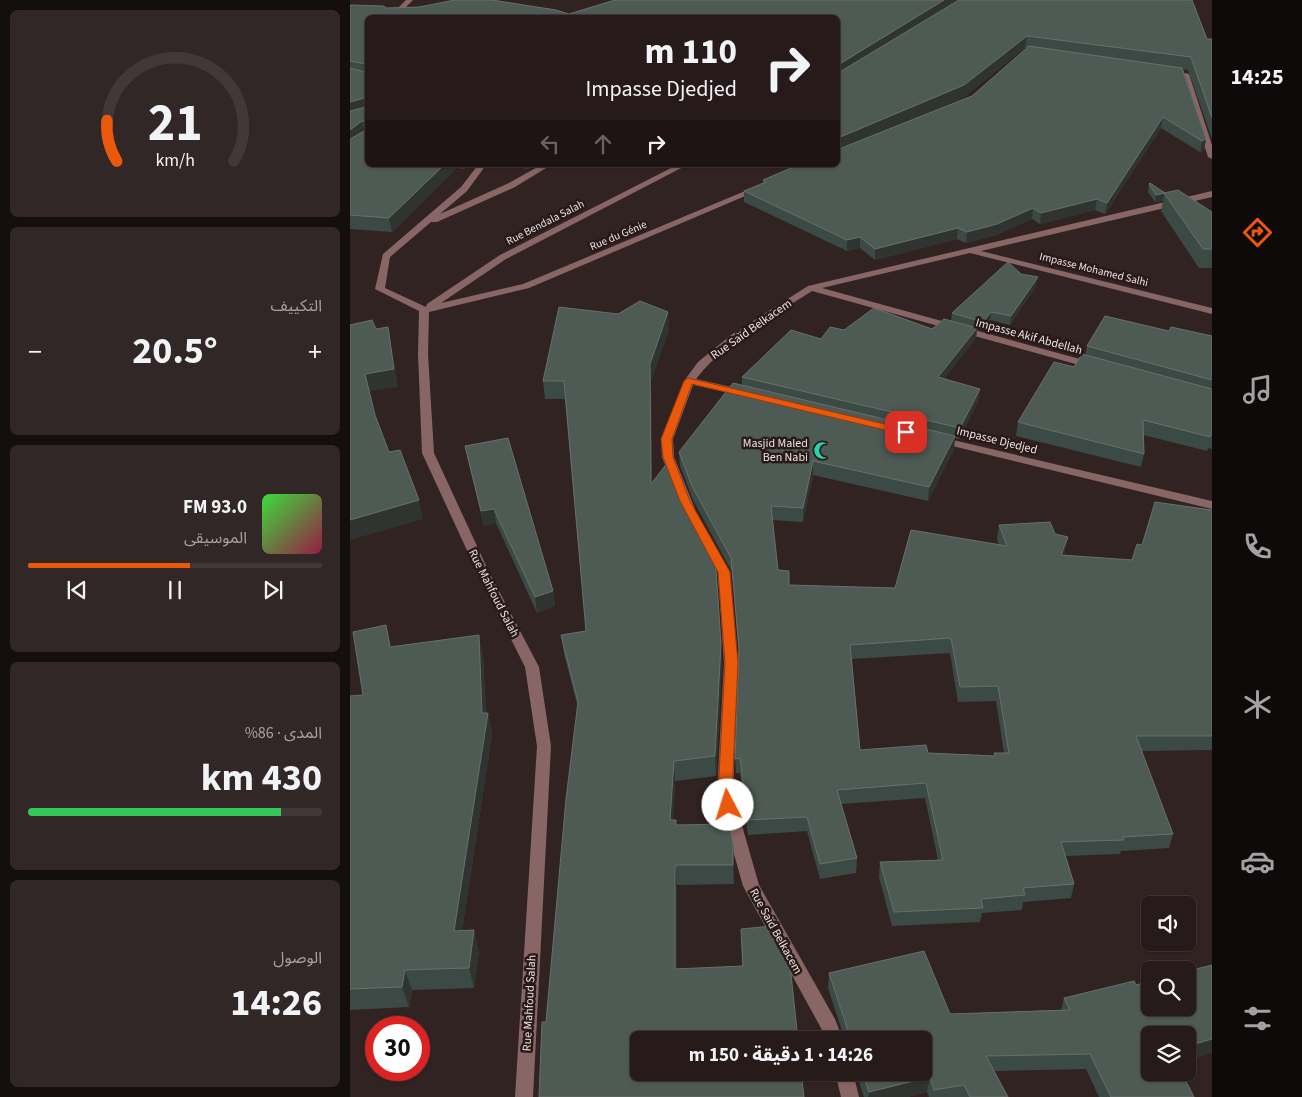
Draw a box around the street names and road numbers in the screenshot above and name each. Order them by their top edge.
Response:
street label: Rue Bendala Salah [504,196,587,249]
street label: Rue du Génie [587,217,650,254]
street label: Impasse Mohamed Salhi [1038,249,1150,290]
street label: Rue Saïd Belkacem [707,295,795,364]
street label: Impasse Akif Abdellah [974,314,1084,359]
street label: Impasse Djedjed [955,422,1039,459]
street label: Rue Mahfoud Salah [464,546,523,640]
street label: Rue Saïd Belkacem [745,885,806,977]
street label: Rue Mahfoud Salah [518,954,541,1052]

